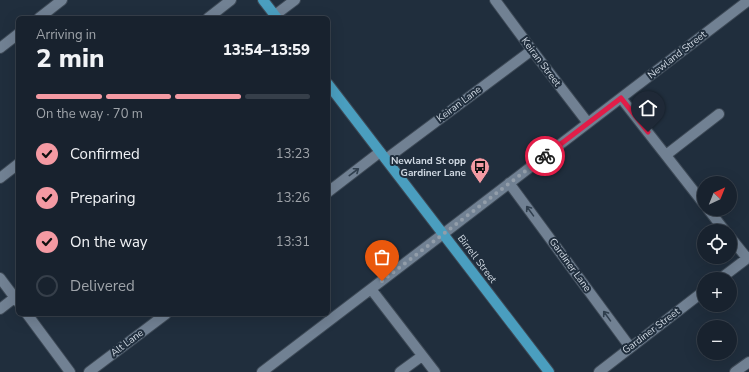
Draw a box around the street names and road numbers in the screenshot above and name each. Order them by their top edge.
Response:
street label: Newland Street [645,27,710,82]
street label: Keiran Street [518,35,564,90]
street label: Keiran Lane [434,83,484,125]
street label: Birrell Street [454,232,500,286]
street label: Gardiner Lane [546,235,594,295]
street label: Gardiner Street [619,304,683,357]
street label: Alt Lane [108,326,146,360]

